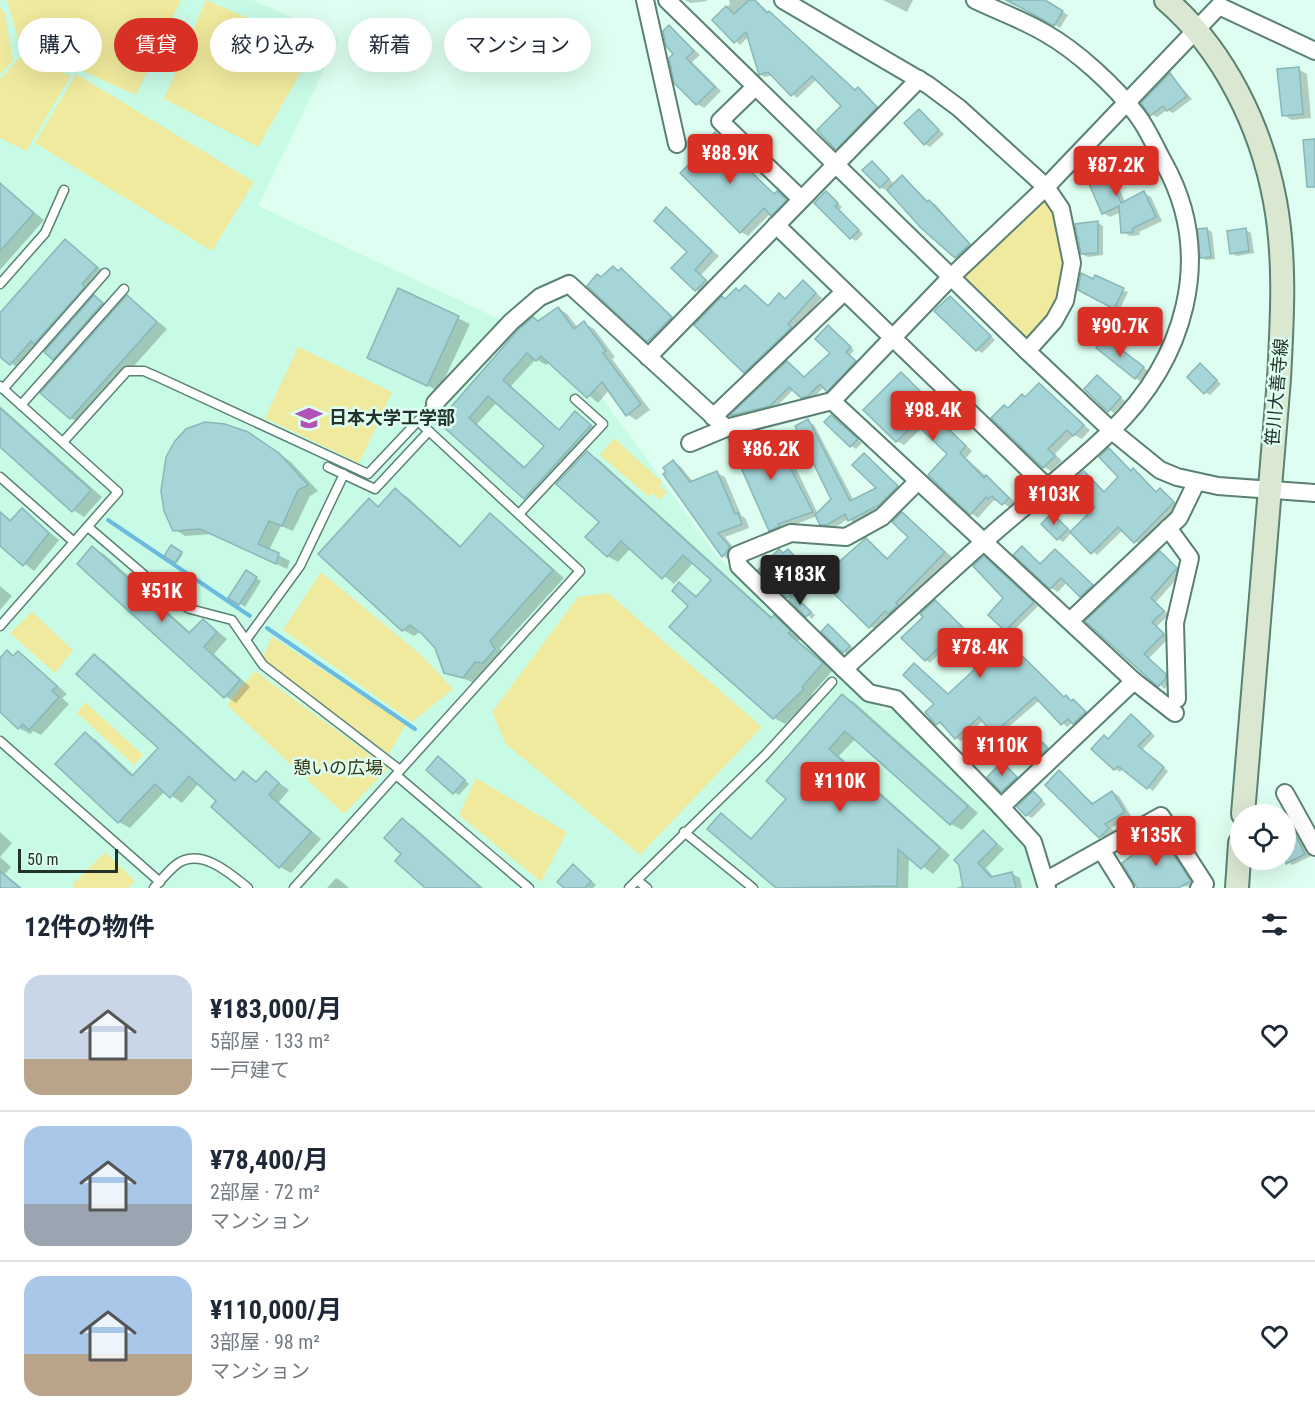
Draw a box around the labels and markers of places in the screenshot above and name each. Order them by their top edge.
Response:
pin: ¥88.9K [681,134,779,185]
pin: ¥87.2K [1067,146,1165,197]
pin: ¥90.7K [1071,307,1169,358]
pin: ¥98.4K [884,391,982,442]
school or university icon: 日本大学工学部 [294,403,324,433]
place label: 日本大学工学部 [329,407,455,428]
pin: ¥86.2K [722,430,820,481]
pin: ¥103K [1012,475,1096,526]
pin: ¥183K [758,555,842,606]
pin: ¥51K [126,572,198,623]
pin: ¥78.4K [931,628,1029,679]
pin: ¥110K [960,726,1044,777]
pin: ¥110K [798,762,882,813]
pin: ¥135K [1114,816,1198,867]

